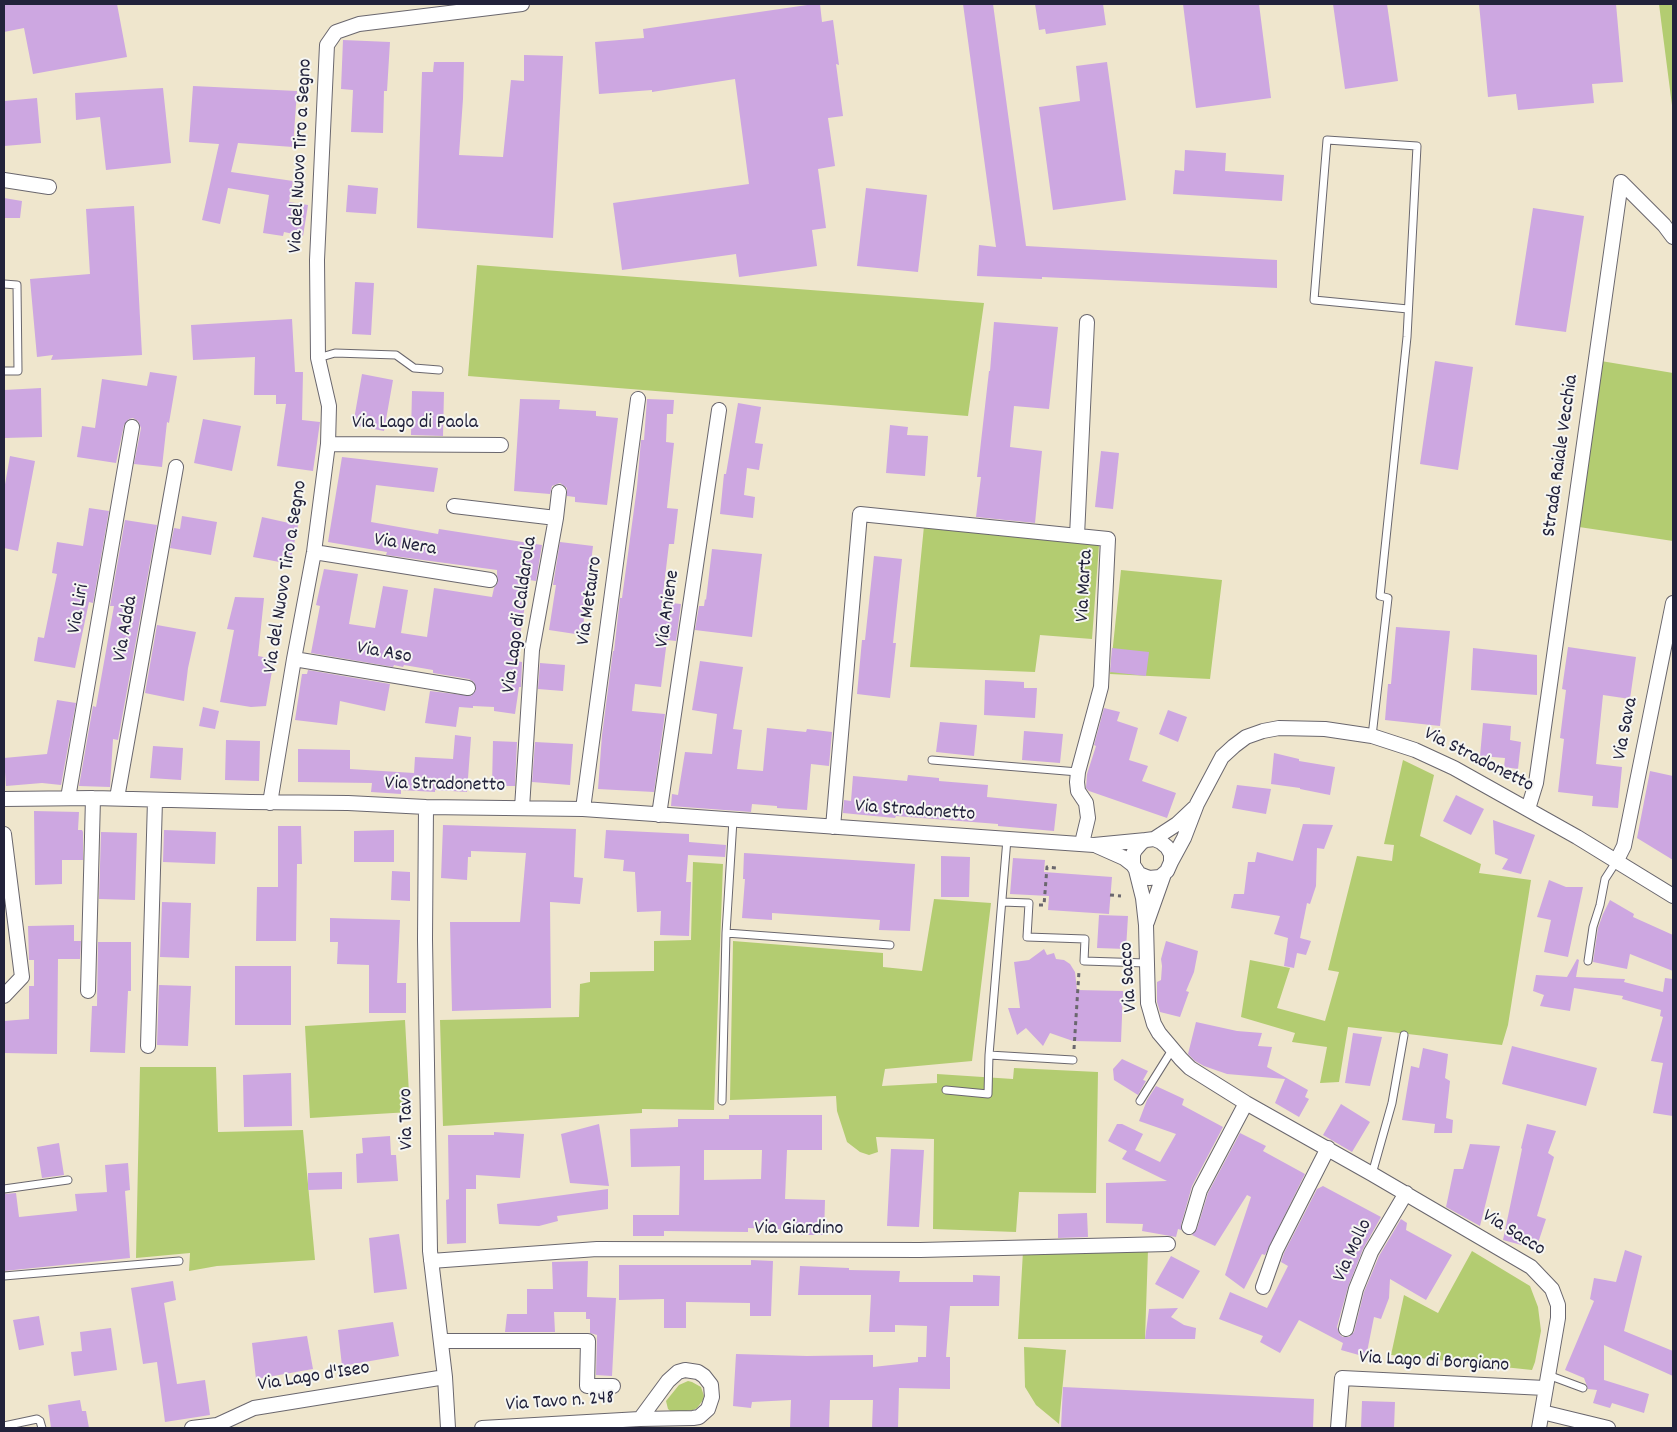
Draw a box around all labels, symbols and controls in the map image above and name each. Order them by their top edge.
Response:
street label: Via del Nuovo Tiro a Segno [285,58,319,254]
street label: Strada Raiale Vecchia [1539,373,1585,539]
street label: Via Lago di Paola [352,412,478,436]
street label: Via del Nuovo Tiro a Segno [260,479,314,675]
street label: Via Nera [372,529,438,563]
street label: Via Lago di Caldarola [498,535,544,695]
street label: Via Marta [1072,549,1100,623]
street label: Via Metauro [573,555,609,647]
street label: Via Aniene [652,569,686,649]
street label: Via Liri [64,582,96,636]
street label: Via Adda [109,594,145,664]
street label: Via Aso [355,637,413,671]
street label: Via Sava [1609,696,1645,762]
street label: Via Stradonetto [1419,723,1537,799]
street label: Via Stradonetto [385,773,505,799]
street label: Via Stradonetto [854,796,976,828]
street label: Via Sacco [1116,941,1144,1013]
street label: Via Tavo [395,1088,421,1150]
street label: Via Sacco [1477,1205,1549,1263]
street label: Via Mollo [1329,1216,1379,1286]
street label: Via Giardino [755,1218,843,1242]
street label: Via Lago di Borgiano [1358,1347,1510,1379]
street label: Via Lago d'Iseo [256,1357,372,1399]
street label: Via Tavo n. 248 [505,1387,615,1419]

